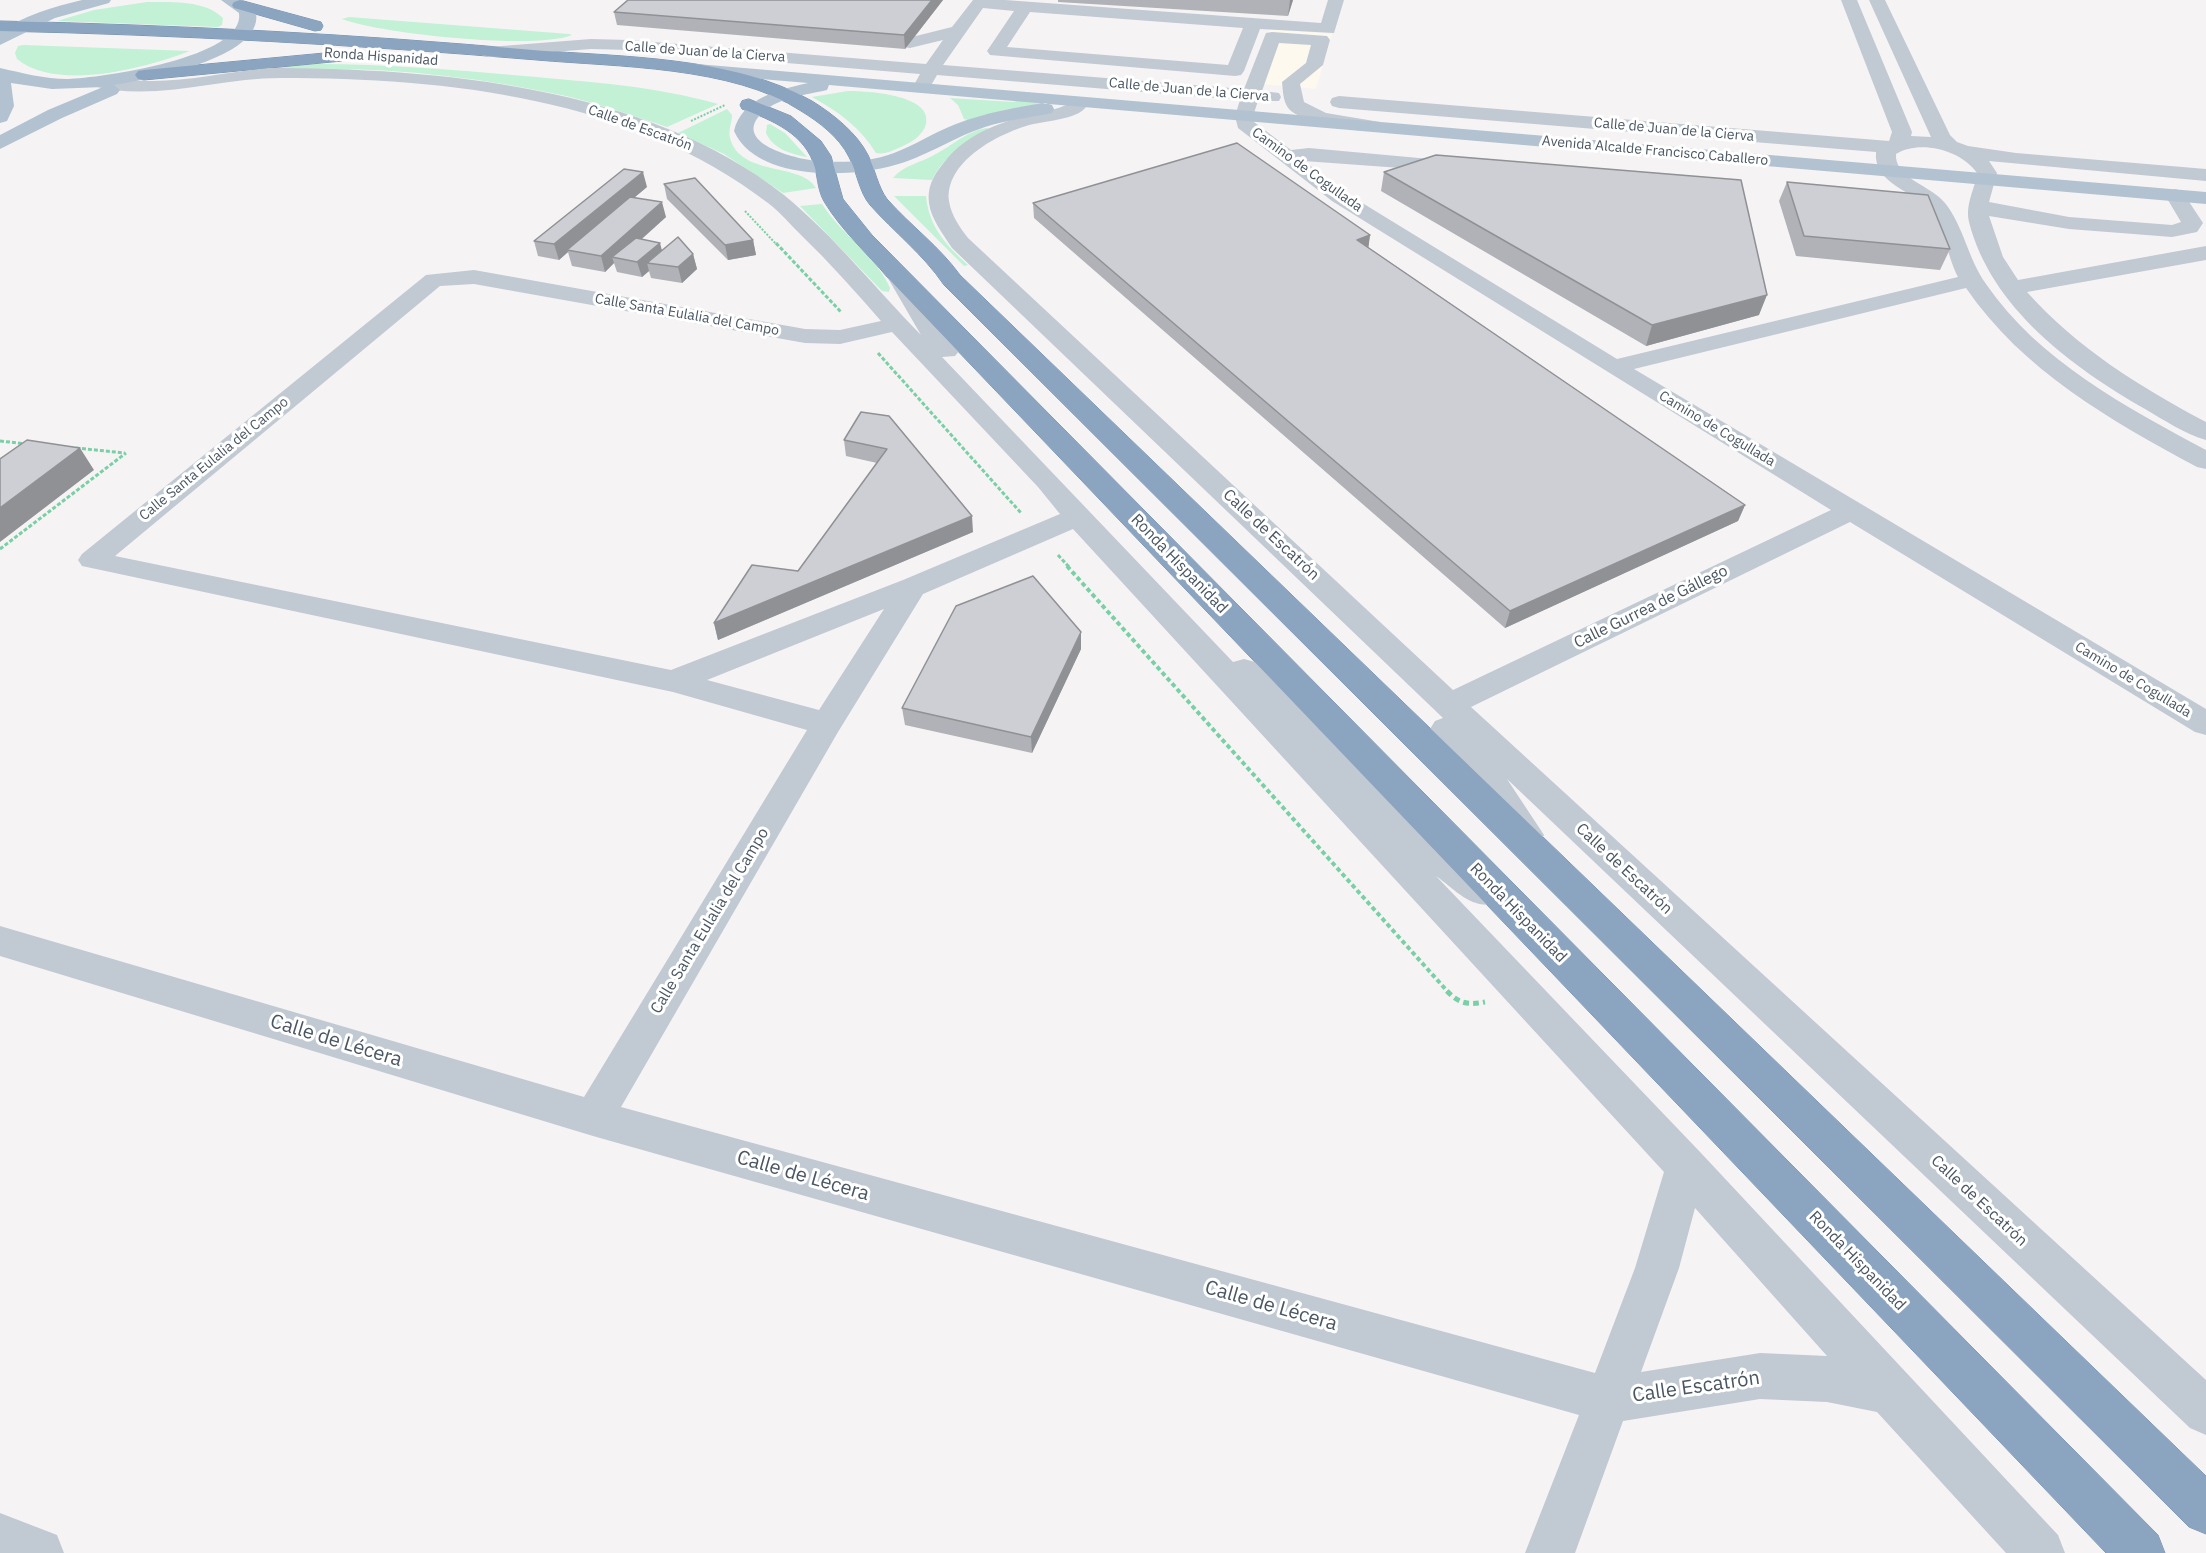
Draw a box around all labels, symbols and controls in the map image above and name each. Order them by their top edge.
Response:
street label: Calle de Juan de la Cierva [624,38,786,66]
street label: Ronda Hispanidad [323,45,439,69]
street label: Calle de Juan de la Cierva [1108,75,1270,105]
street label: Calle de Escatrón [586,101,694,155]
street label: Calle de Juan de la Cierva [1593,115,1755,145]
street label: Camino de Cogullada [1248,124,1366,216]
street label: Avenida Alcalde Francisco Caballero [1541,133,1769,169]
street label: Calle Santa Eulalia del Campo [594,291,780,339]
street label: Camino de Cogullada [1656,388,1778,470]
street label: Calle Santa Eulalia del Campo [136,394,292,524]
street label: Calle de Escatrón [1219,485,1323,585]
street label: Ronda Hispanidad [1127,510,1231,618]
street label: Calle Gurrea de Gállego [1571,561,1731,653]
street label: Camino de Cogullada [2072,639,2194,721]
street label: Calle de Escatrón [1572,819,1676,919]
street label: Calle Santa Eulalia del Campo [647,825,773,1017]
street label: Ronda Hispanidad [1466,859,1570,967]
street label: Calle de Lécera [267,1010,405,1072]
street label: Calle de Lécera [734,1146,872,1206]
street label: Calle de Escatrón [1927,1151,2031,1251]
street label: Ronda Hispanidad [1805,1207,1909,1315]
street label: Calle de Lécera [1202,1276,1340,1336]
street label: Calle Escatrón [1631,1366,1761,1408]

